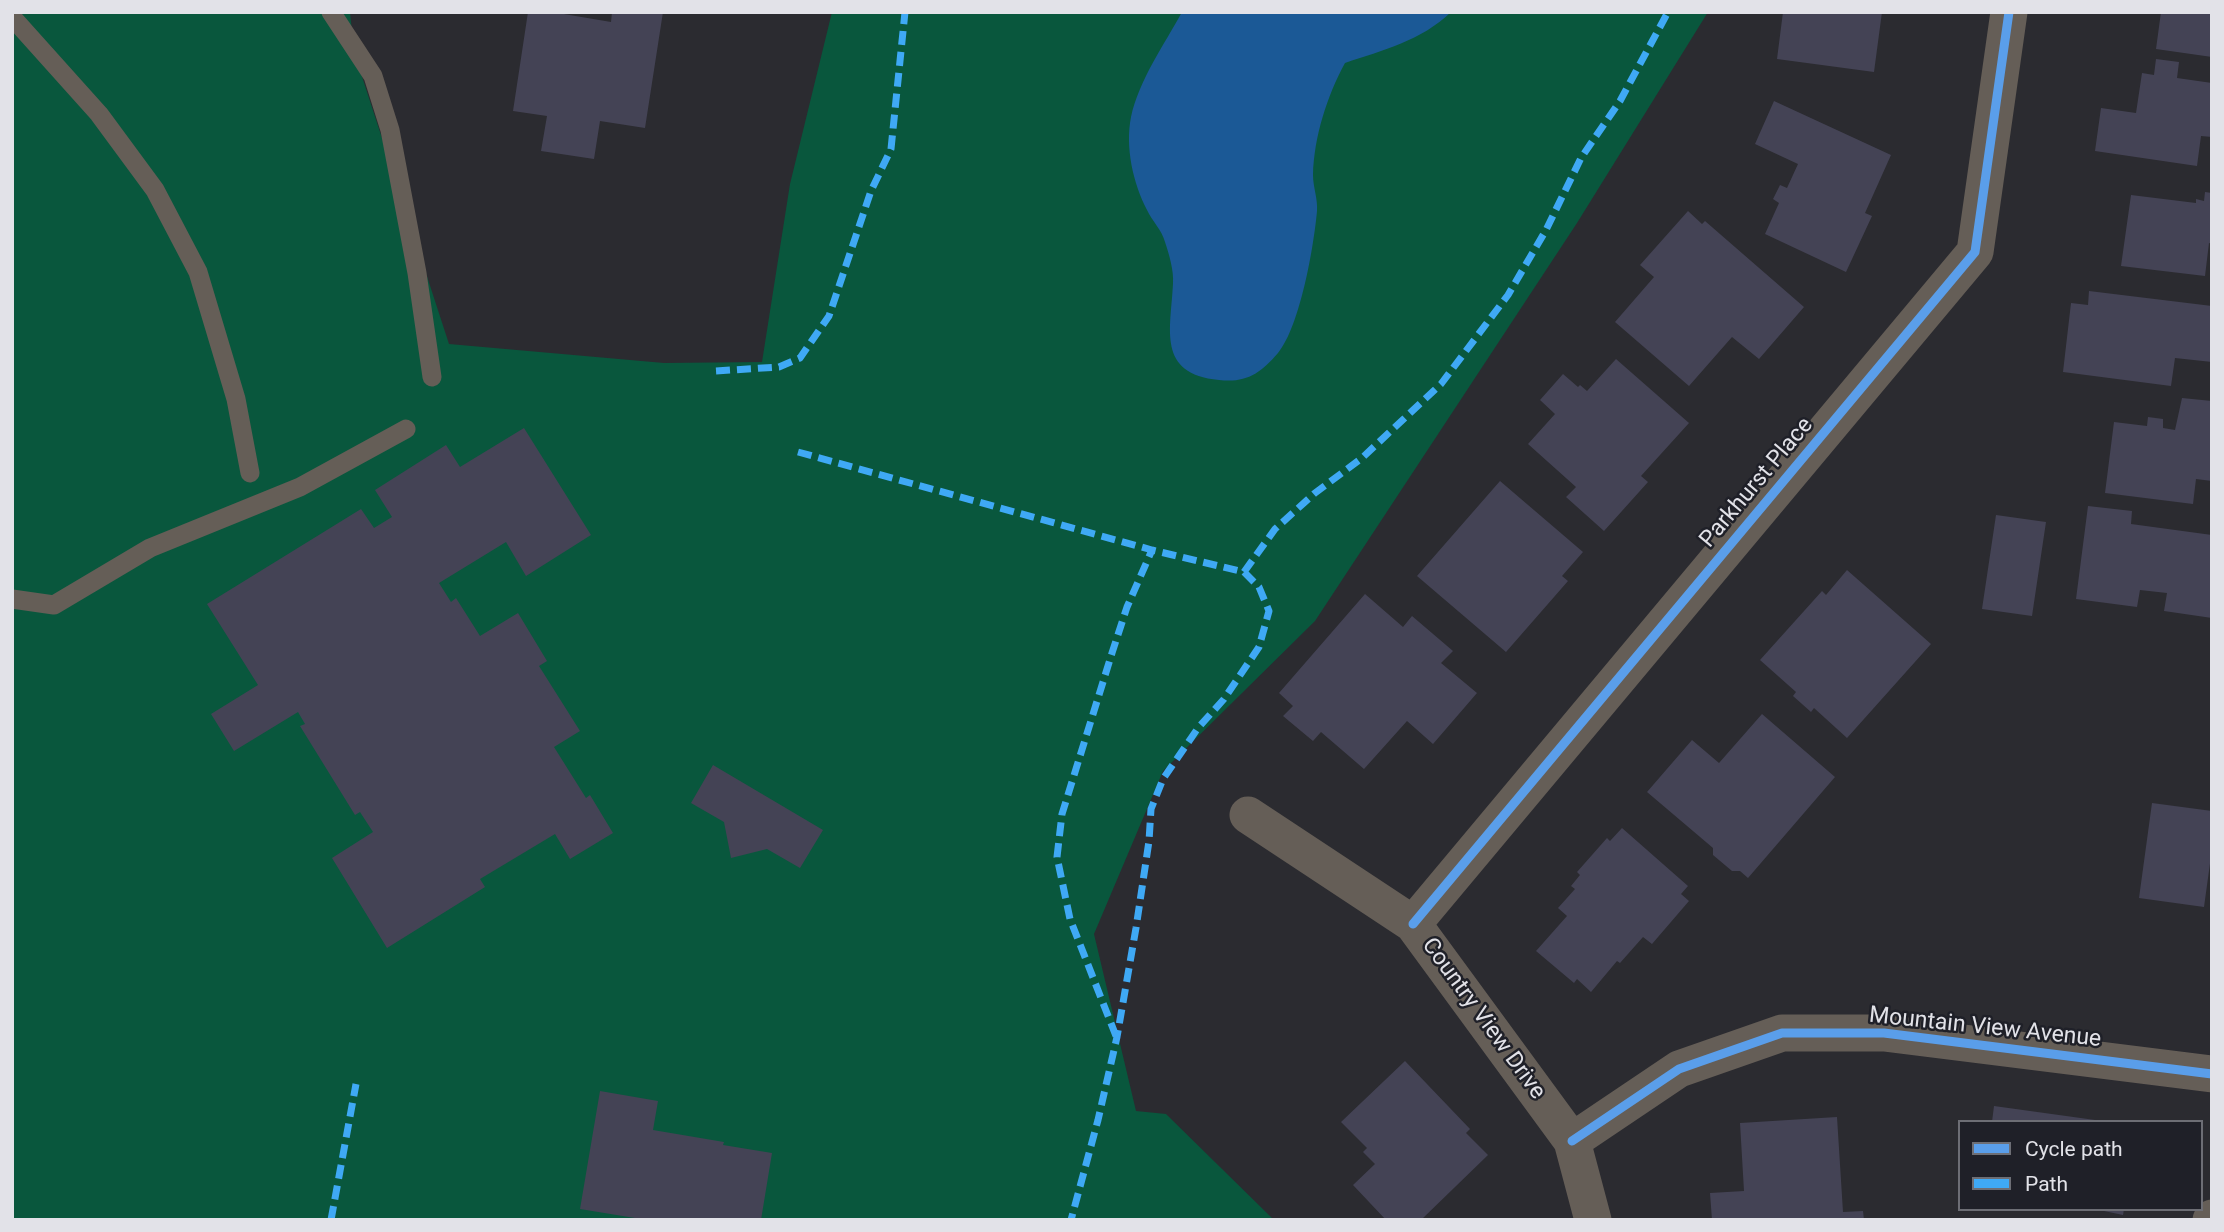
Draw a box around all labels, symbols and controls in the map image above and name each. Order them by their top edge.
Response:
street label: Parkhurst Place [1695,412,1819,554]
street label: Country View Drive [1415,933,1551,1105]
street label: Mountain View Avenue [1868,1002,2102,1054]
legend [1958,1120,2203,1211]
text: Cycle path [2025,1137,2123,1161]
text: Path [2025,1172,2068,1196]

